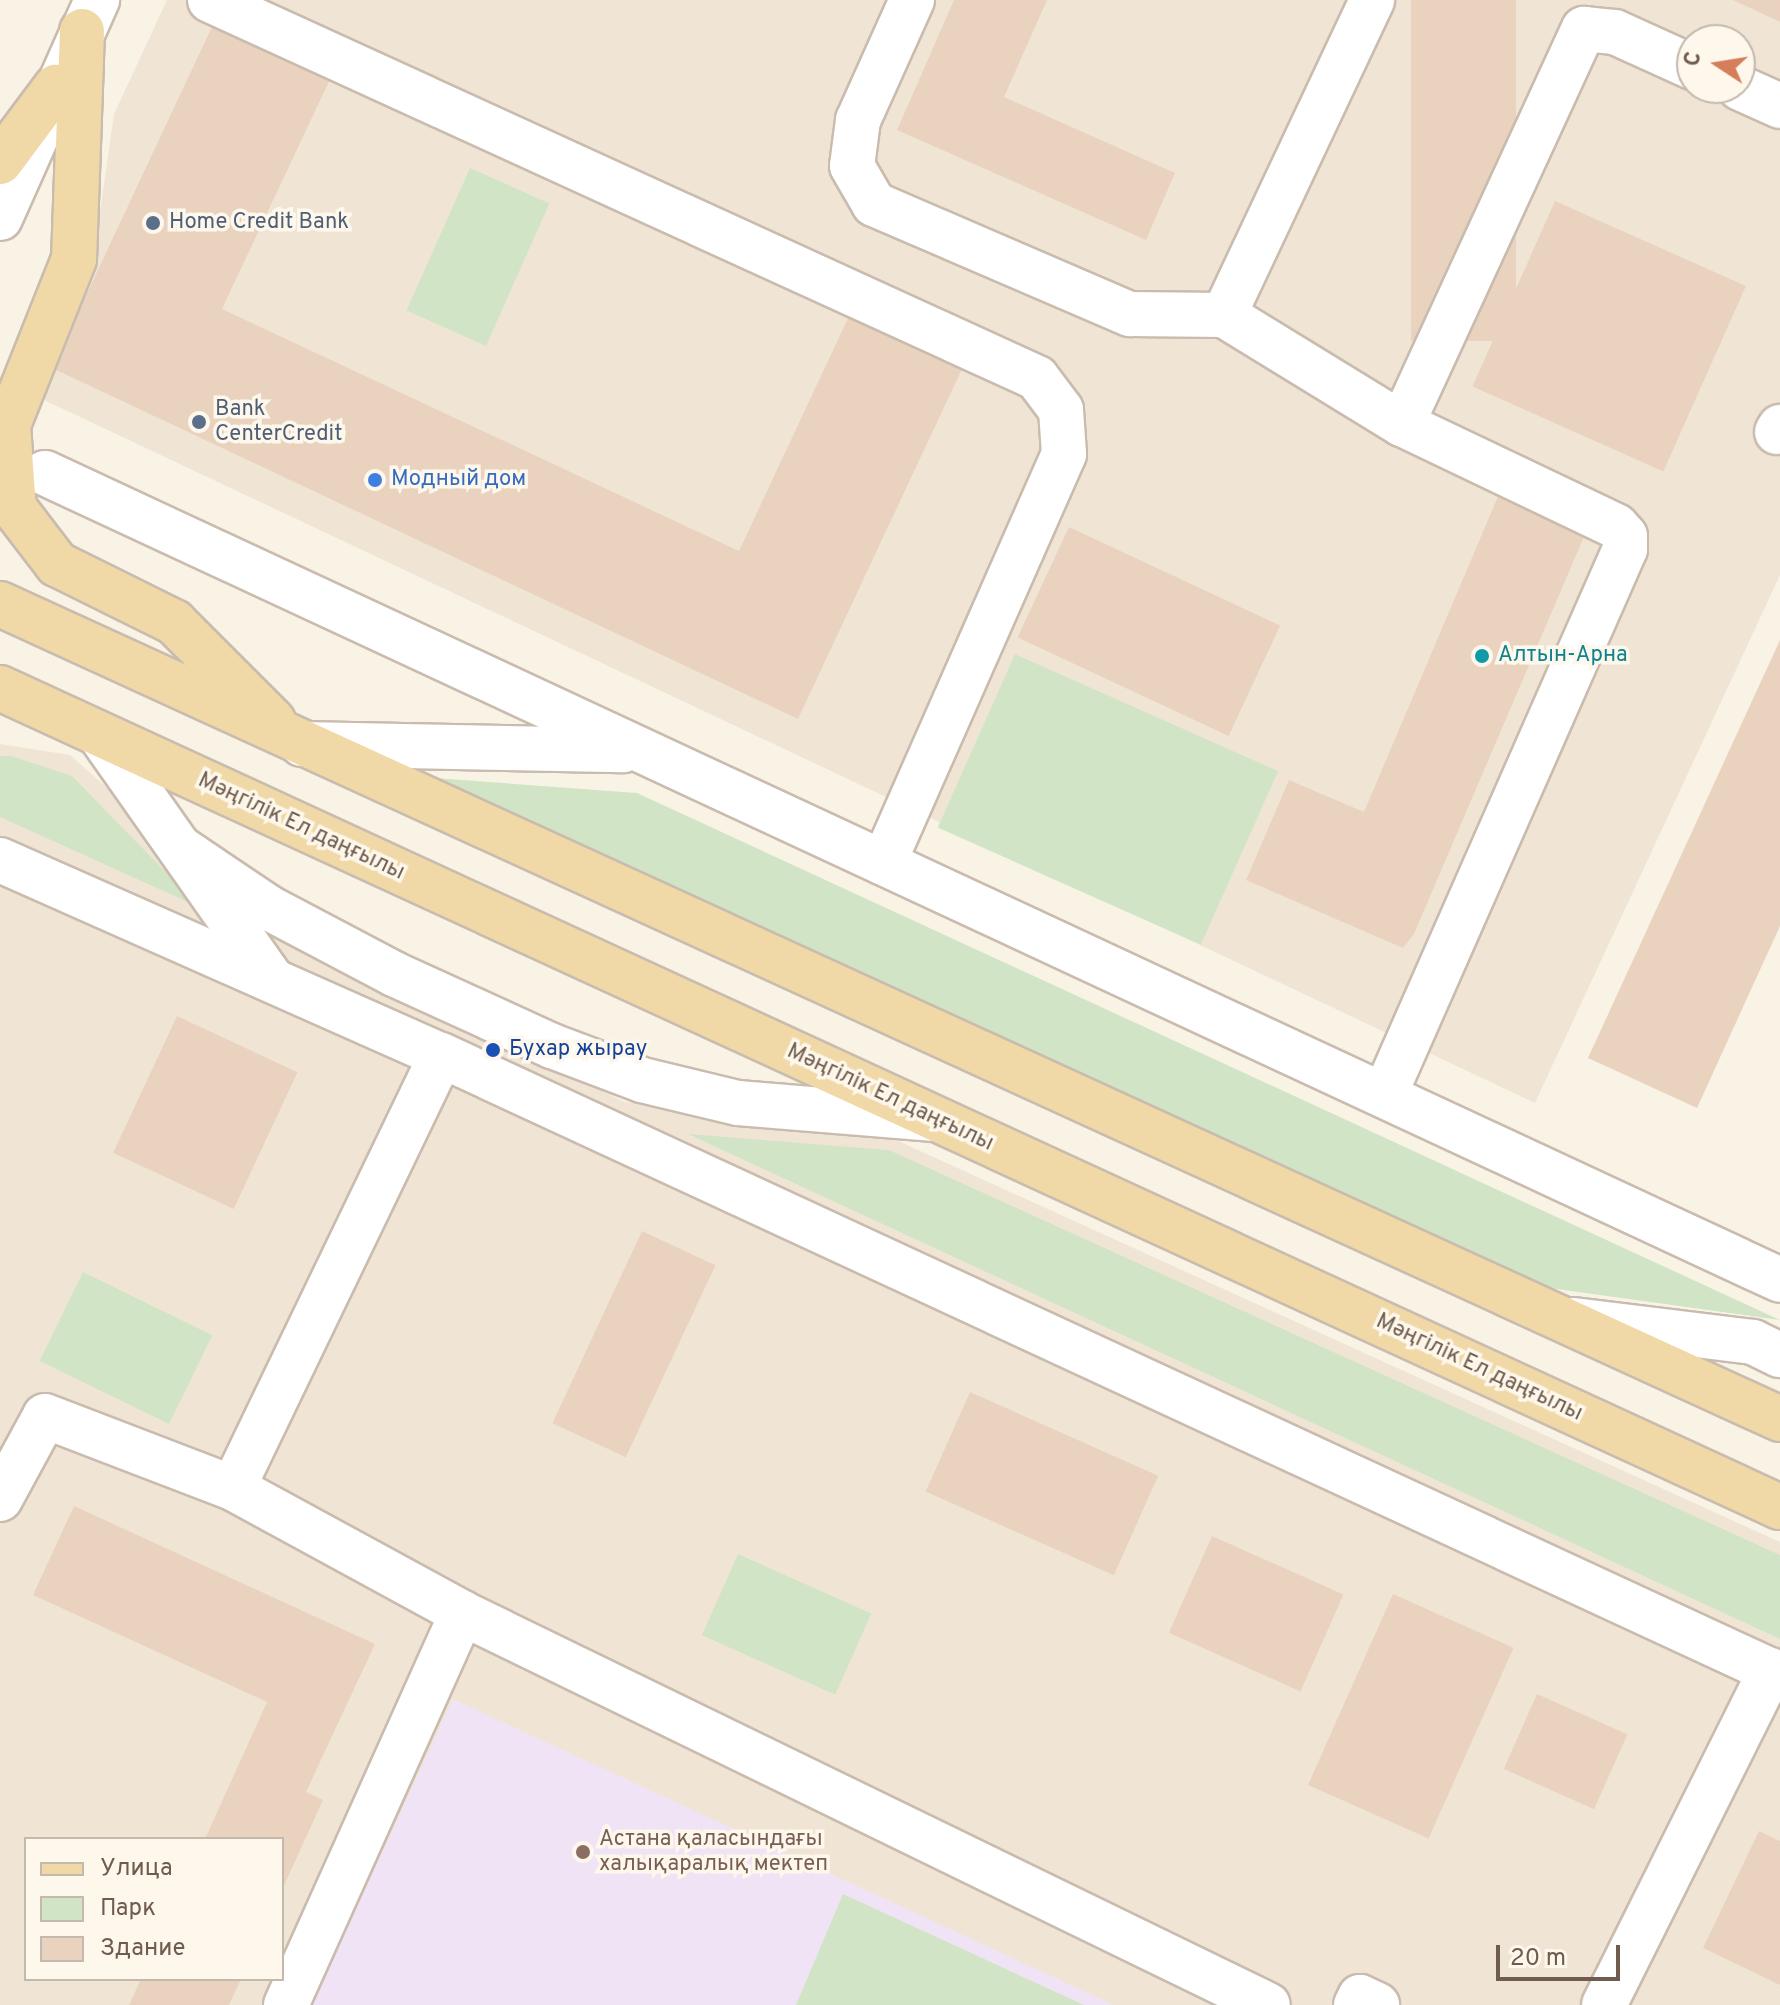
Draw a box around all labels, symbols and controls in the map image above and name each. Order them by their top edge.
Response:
north arrow [1676,24,1756,104]
text: С [1679,50,1709,69]
place label: Home Credit Bank [169,210,349,236]
marker: Home Credit Bank [144,214,162,232]
place label: Bank CenterCredit [215,396,342,448]
marker: Bank CenterCredit [190,413,208,431]
place label: Модный дом [391,467,526,493]
marker: Модный дом [366,471,384,489]
place label: Алтын-Арна [1498,643,1628,669]
marker: Алтын-Арна [1473,647,1491,665]
street label: Мәңгілік Ел даңғылы [194,768,408,886]
place label: Бухар жырау [509,1037,647,1063]
street label: Мәңгілік Ел даңғылы [783,1039,997,1157]
marker: Бухар жырау [484,1041,502,1059]
street label: Мәңгілік Ел даңғылы [1372,1309,1586,1427]
place label: Астана қаласындағы халықаралық мектеп [599,1826,828,1878]
legend [24,1837,284,1981]
marker: Астана қаласындағы халықаралық мектеп [574,1843,592,1861]
text: Улица [100,1854,173,1884]
text: Парк [100,1894,156,1924]
scale bar [1500,1929,1624,1979]
text: Здание [100,1934,186,1964]
text: 20 m [1510,1944,1566,1974]

